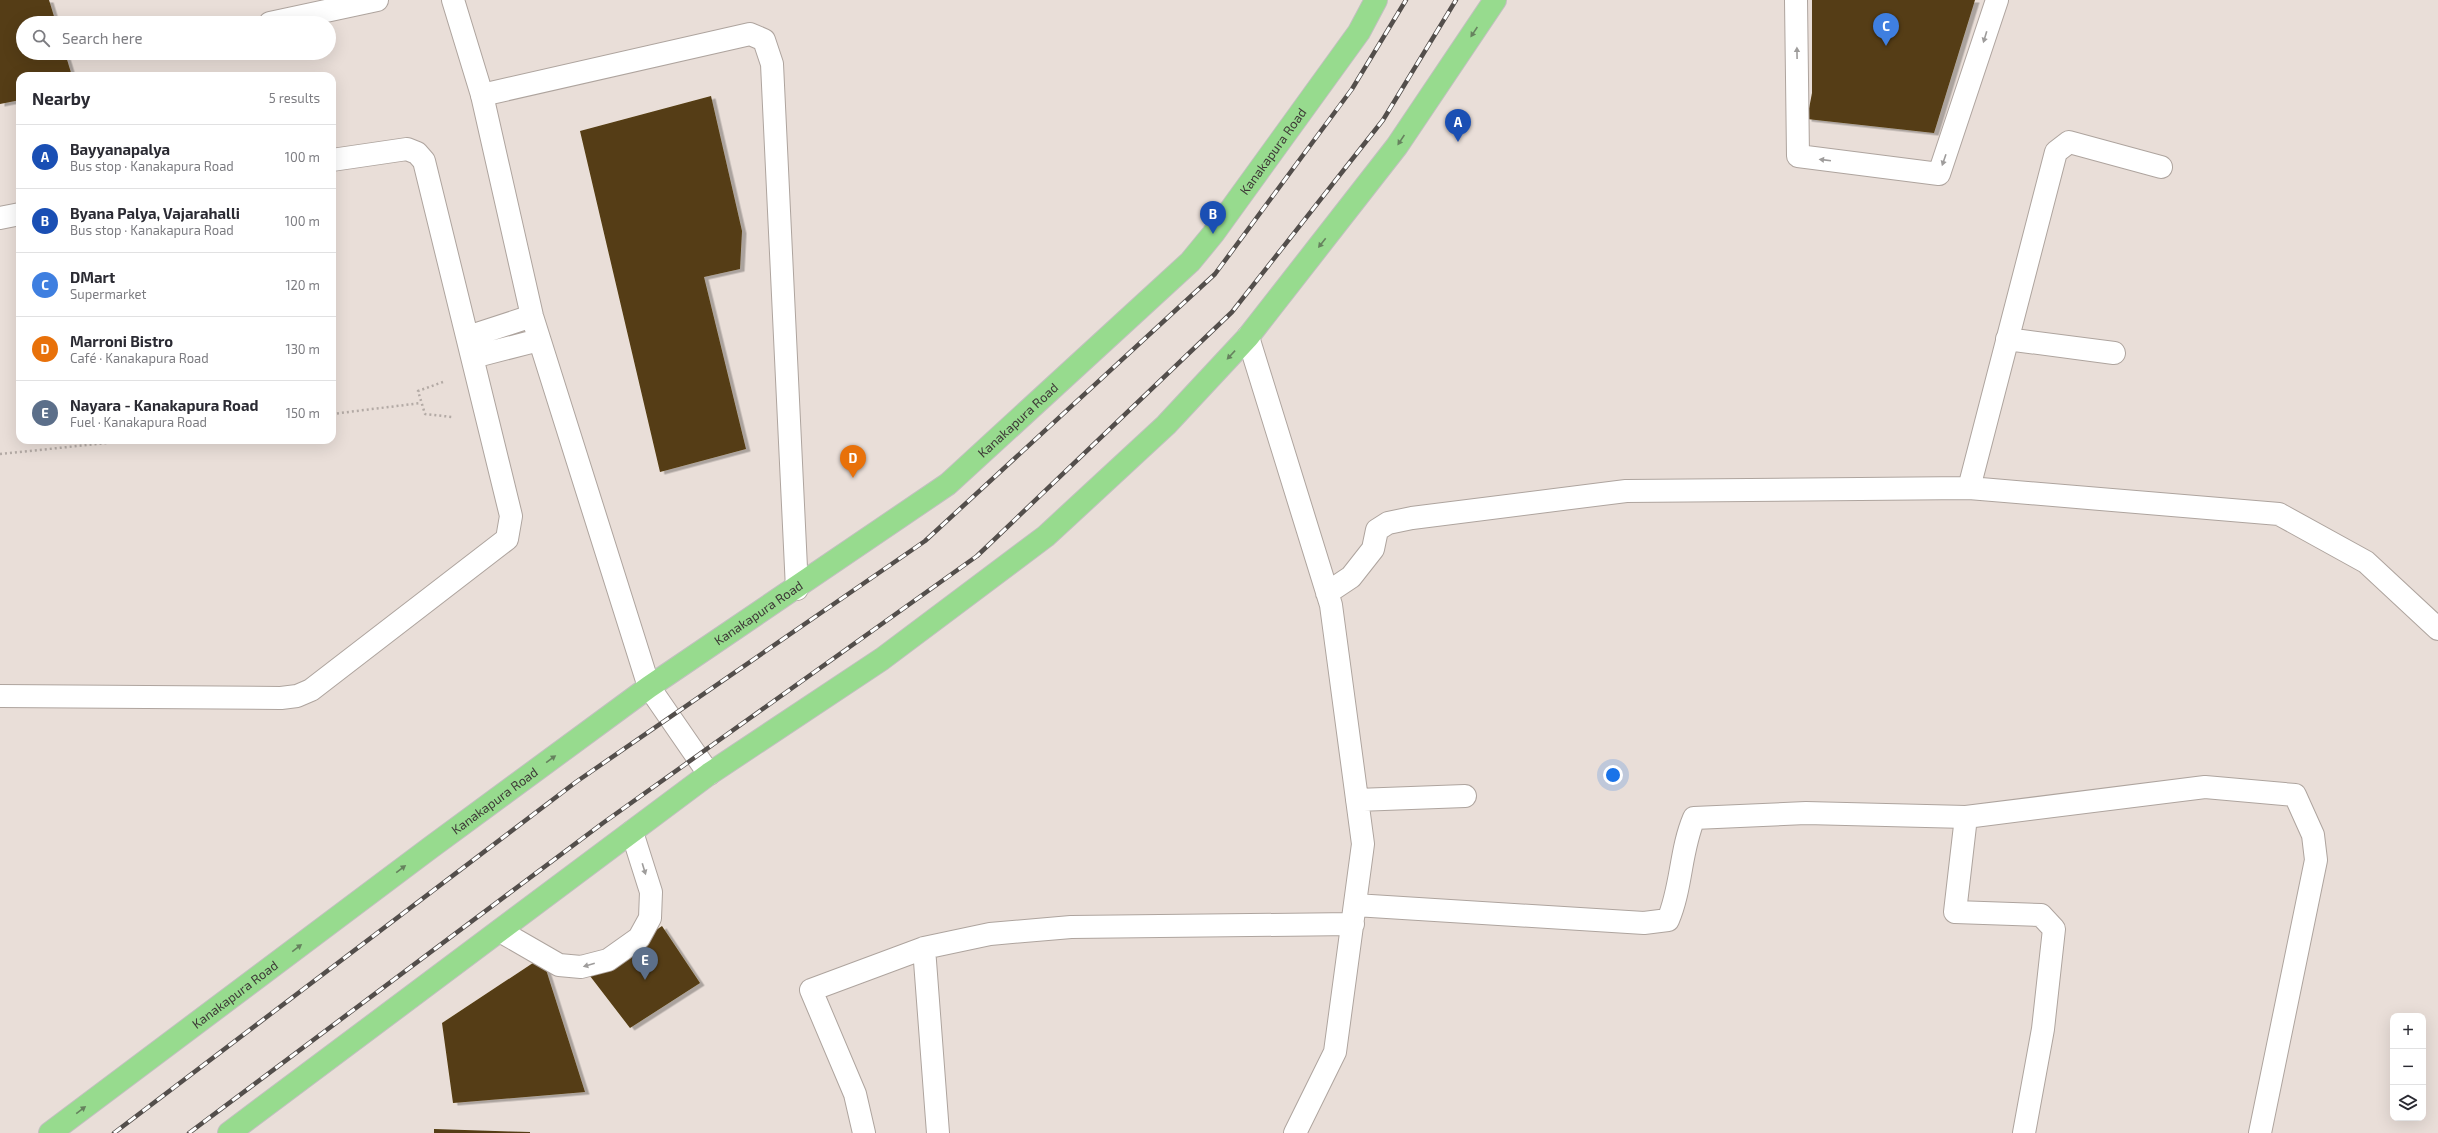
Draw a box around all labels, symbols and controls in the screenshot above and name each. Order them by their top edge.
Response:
pin: C [1873,13,1899,46]
search box [16,16,336,60]
icon: search [30,27,52,49]
one-way arrow [1470,27,1478,38]
text: Search here [62,29,143,47]
one-way arrow [1982,32,1988,44]
one-way arrow [1793,47,1800,59]
text: Nearby [32,88,90,108]
text: 5 results [269,90,320,106]
street label: Kanakapura Road [1236,105,1310,198]
pin: A [1445,109,1471,142]
one-way arrow [1397,135,1405,146]
text: Bayyanapalya [70,140,170,158]
text: A [41,149,49,165]
text: 100 m [285,149,320,165]
one-way arrow [1940,155,1946,167]
one-way arrow [1818,157,1831,163]
text: Bus stop · Kanakapura Road [70,158,234,174]
pin: B [1200,201,1226,234]
text: Byana Palya, Vajarahalli [70,204,240,222]
text: B [41,213,49,229]
text: 100 m [285,213,320,229]
text: Bus stop · Kanakapura Road [70,222,234,238]
one-way arrow [1318,238,1326,248]
text: DMart [70,268,115,286]
text: C [41,277,49,293]
text: 120 m [285,277,320,293]
text: Supermarket [70,286,147,302]
text: Marroni Bistro [70,332,173,350]
text: D [41,341,49,357]
text: 130 m [285,341,320,357]
text: Café · Kanakapura Road [70,350,209,366]
one-way arrow [1226,350,1236,360]
street label: Kanakapura Road [974,379,1061,461]
text: Nayara - Kanakapura Road [70,396,258,414]
text: E [41,405,49,421]
text: 150 m [286,405,320,421]
text: Fuel · Kanakapura Road [70,414,207,430]
pin: D [840,445,866,478]
street label: Kanakapura Road [711,577,806,648]
one-way arrow [546,755,556,763]
street label: Kanakapura Road [448,764,541,838]
your location [1603,765,1623,785]
one-way arrow [641,864,647,876]
one-way arrow [396,865,407,874]
one-way arrow [292,943,303,952]
pin: E [632,947,658,980]
street label: Kanakapura Road [189,957,281,1032]
one-way arrow [583,962,595,968]
map controls [2390,1013,2426,1121]
button: + [2390,1013,2426,1049]
button: − [2390,1049,2426,1085]
button: layers [2390,1085,2426,1121]
one-way arrow [76,1105,87,1114]

